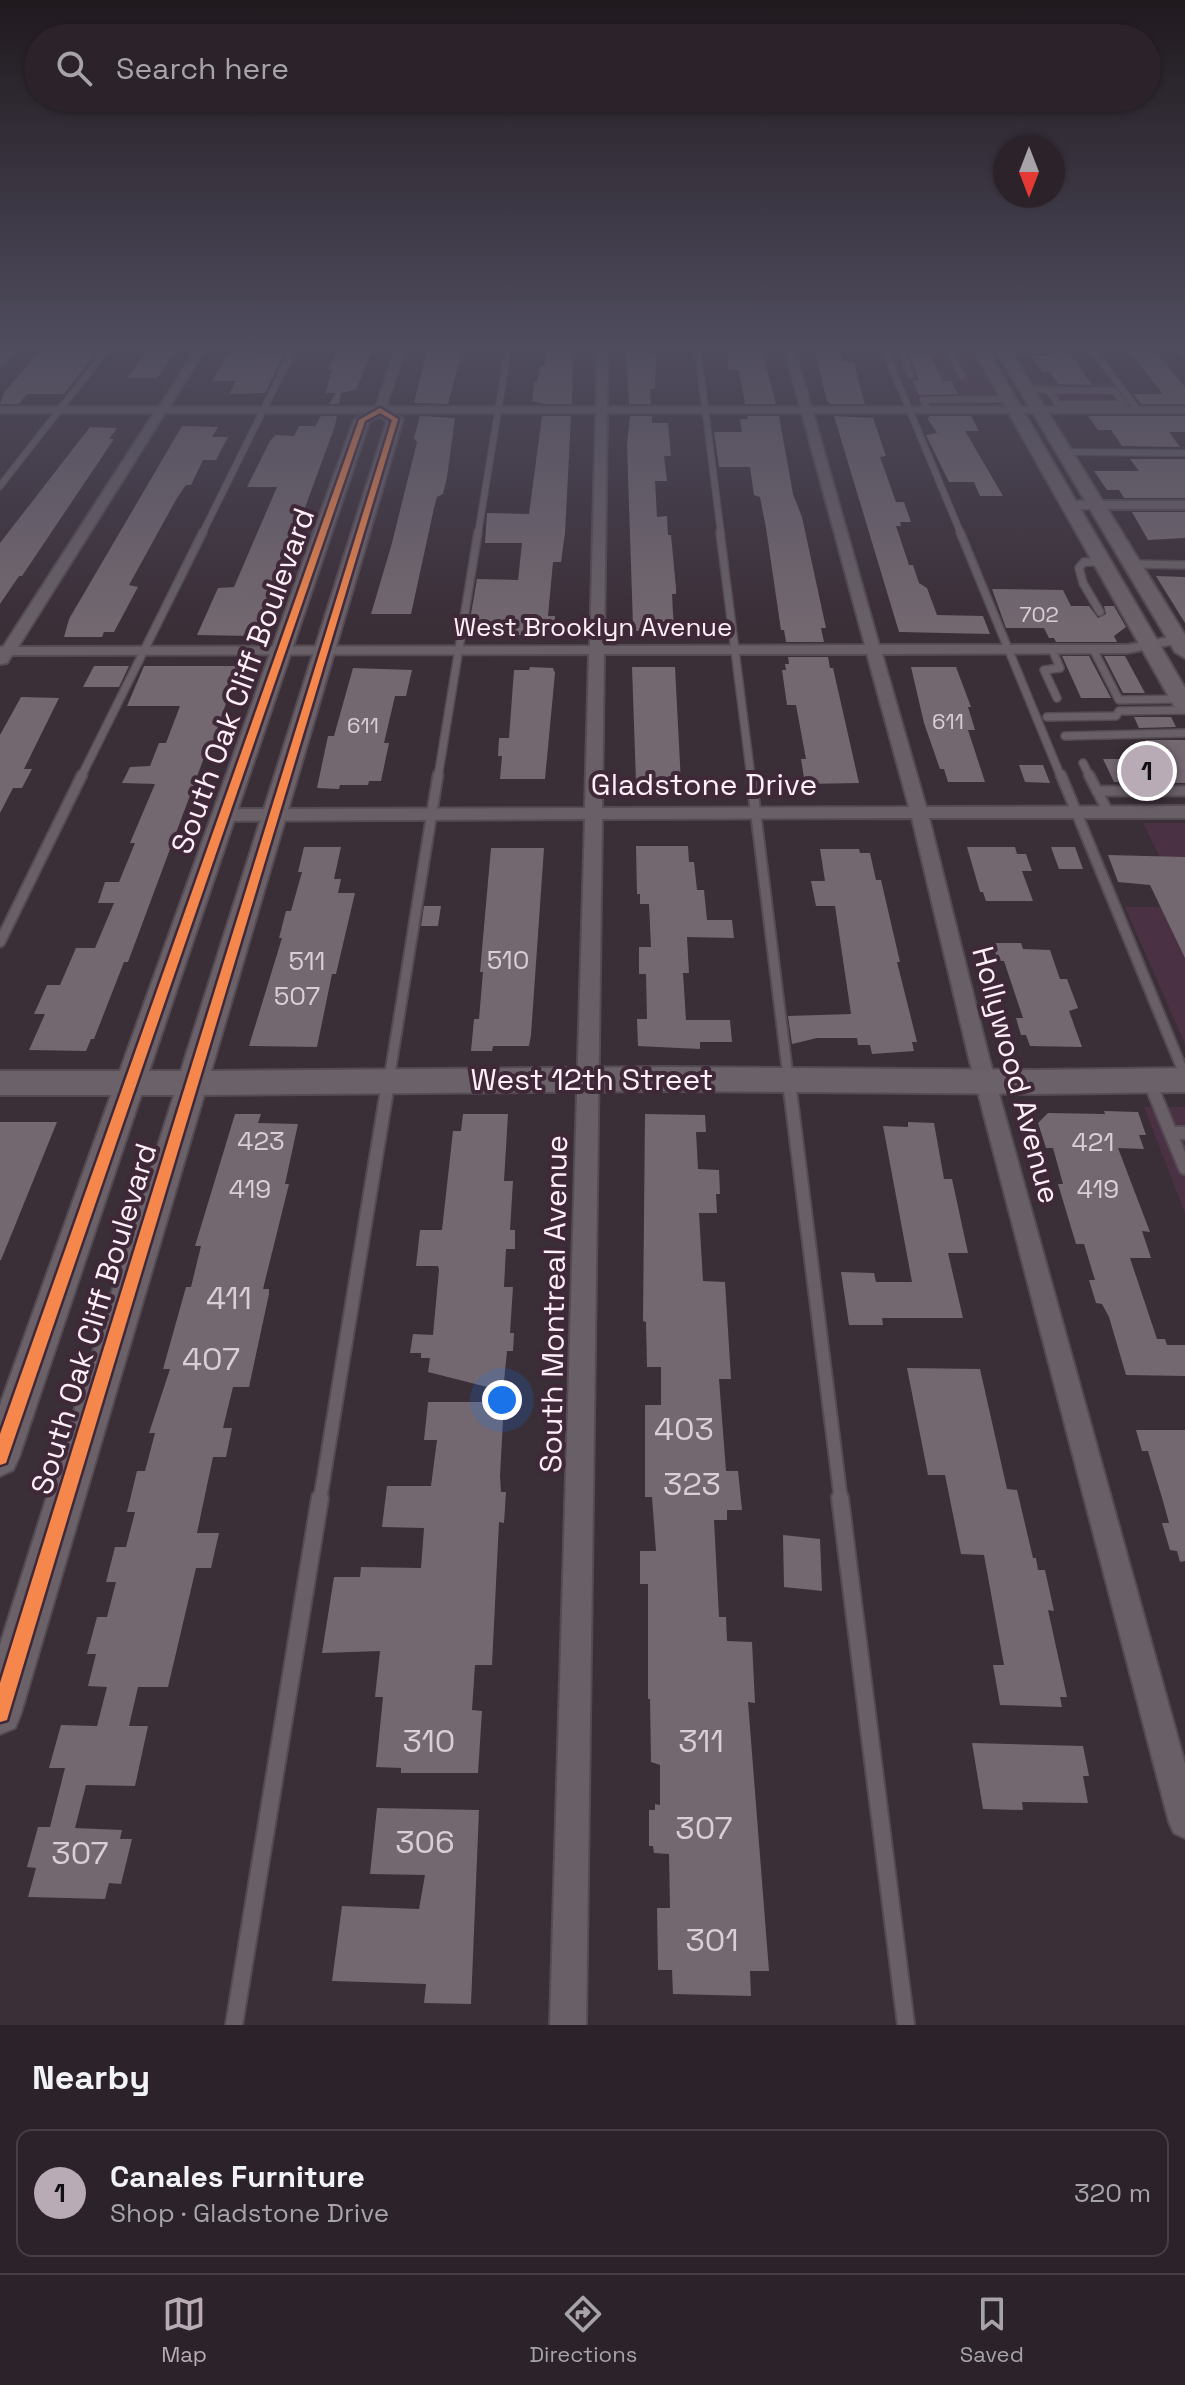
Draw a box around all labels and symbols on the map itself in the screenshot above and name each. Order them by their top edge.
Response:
north arrow [993,136,1065,208]
street label: South Oak Cliff Boulevard [162,503,323,859]
house number: 702 [1019,600,1059,628]
street label: West Brooklyn Avenue [454,610,732,644]
house number: 611 [932,707,964,735]
house number: 611 [347,711,379,739]
pin: 1 [1121,741,1173,801]
street label: Gladstone Drive [591,765,817,804]
street label: Hollywood Avenue [963,942,1070,1208]
house number: 510 [487,943,529,977]
house number: 511 [289,944,325,978]
house number: 507 [274,979,320,1013]
street label: West 12th Street [471,1060,713,1099]
house number: 423 [237,1124,285,1158]
house number: 421 [1072,1125,1114,1159]
street label: South Montreal Avenue [531,1135,576,1473]
street label: South Oak Cliff Boulevard [21,1139,166,1499]
house number: 419 [229,1172,271,1206]
house number: 419 [1077,1172,1119,1206]
house number: 411 [206,1278,252,1318]
house number: 407 [182,1339,240,1379]
your location [482,1380,522,1420]
house number: 403 [654,1409,714,1449]
house number: 323 [663,1464,721,1504]
house number: 310 [403,1721,455,1761]
house number: 311 [678,1721,724,1761]
house number: 307 [675,1808,733,1848]
house number: 306 [395,1822,455,1862]
house number: 307 [51,1833,109,1873]
house number: 301 [685,1920,739,1960]

